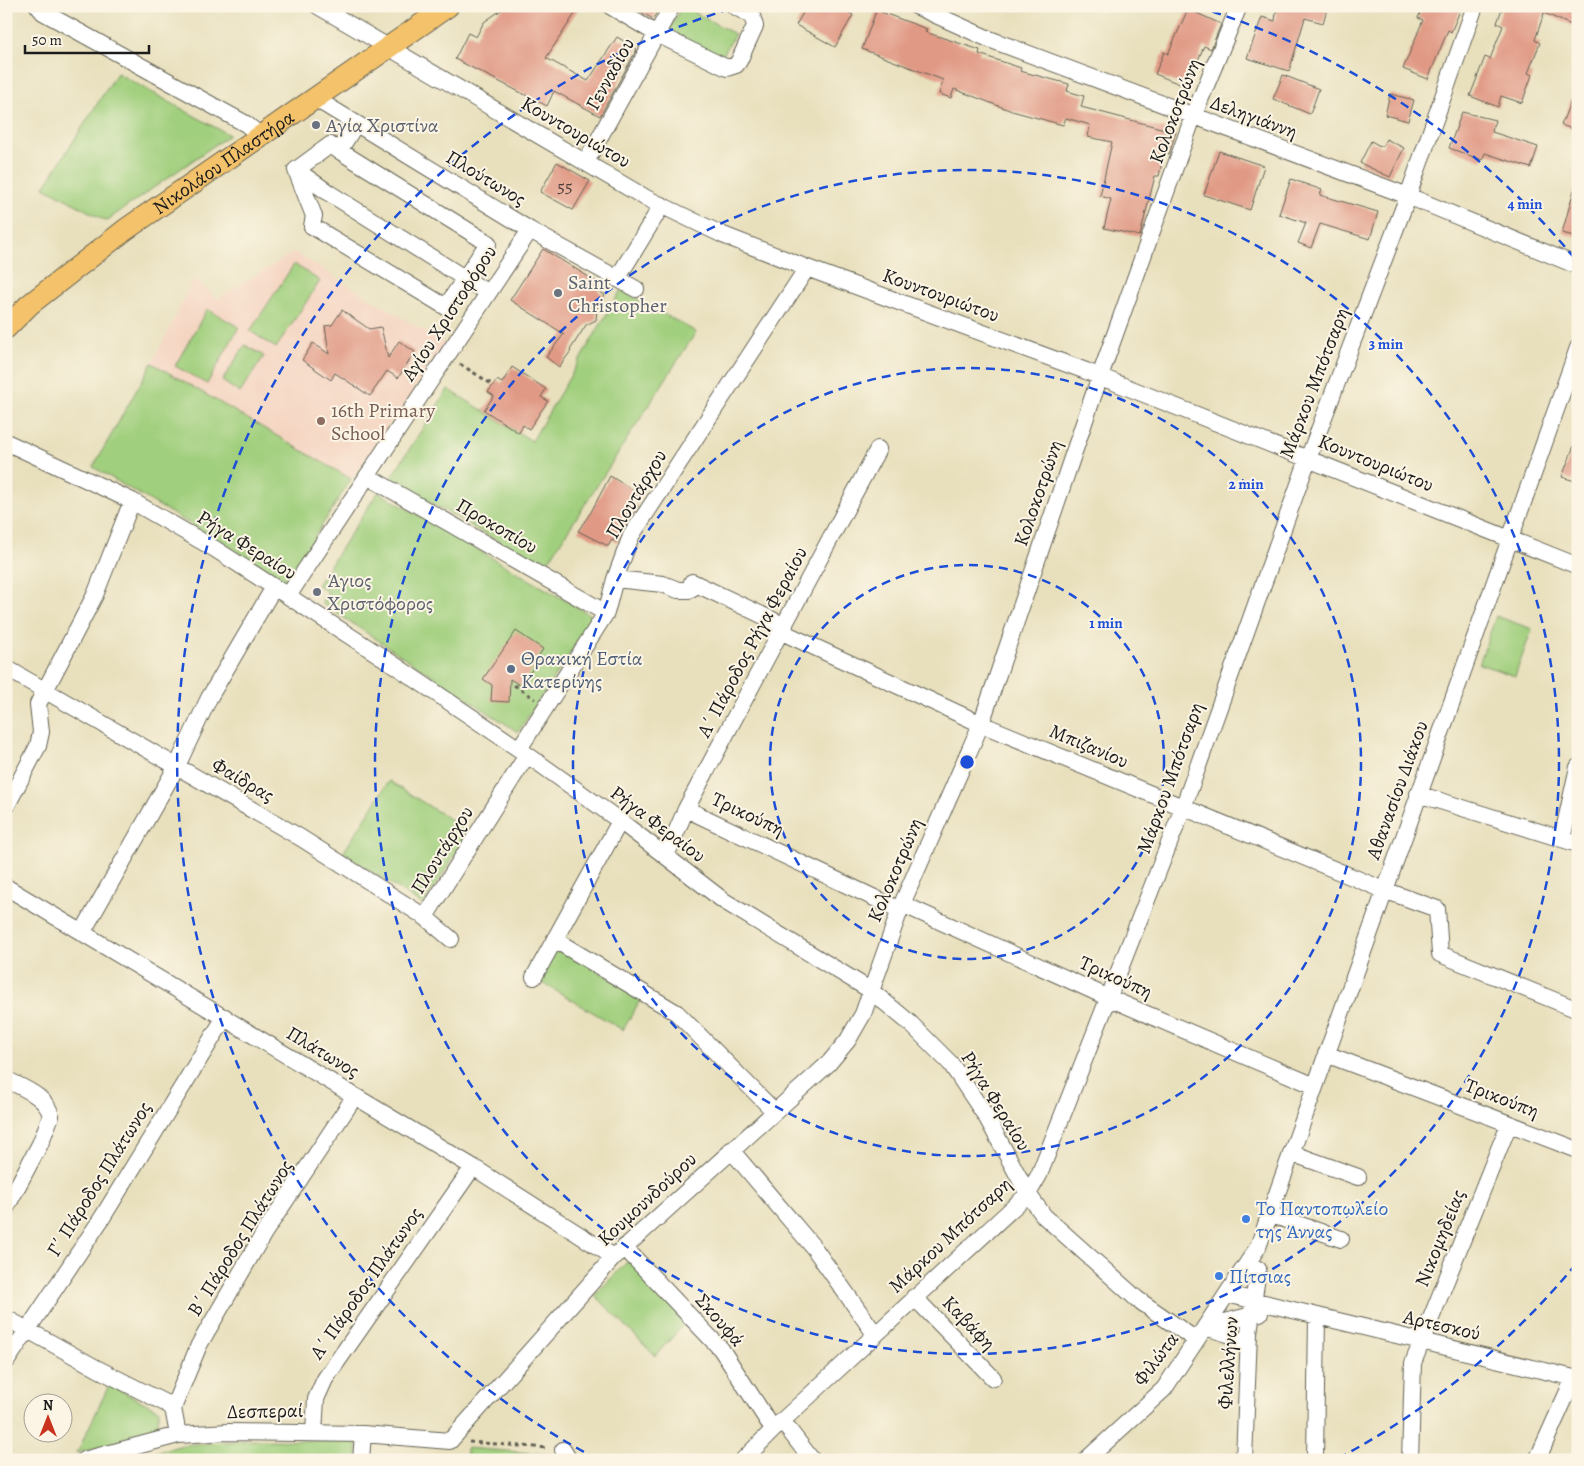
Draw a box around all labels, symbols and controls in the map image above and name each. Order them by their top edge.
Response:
scale bar [25,22,149,54]
text: 50 m [32,30,62,50]
street label: Γενναδίου [579,33,641,115]
street label: Κολοκοτρώνη [1143,54,1207,168]
street label: Δεληγιάννη [1207,89,1301,145]
street label: Κουντουριώτου [516,90,636,174]
street label: Νικολάου Πλαστήρα [147,103,300,220]
place label: Αγία Χριστίνα [325,112,439,139]
marker: Αγία Χριστίνα [310,119,322,131]
street label: Πλούτωνος [441,144,531,212]
house number: 55 [557,174,573,198]
text: 4 min [1507,194,1543,214]
street label: Αγίου Χριστοφόρου [394,240,503,387]
street label: Κουντουριώτου [879,261,1003,329]
place label: Saint Christopher [568,269,667,319]
marker: Saint Christopher [552,287,564,299]
street label: Μάρκου Μπότσαρη [1273,304,1355,462]
text: 3 min [1369,334,1404,354]
place label: 16th Primary School [331,397,436,447]
marker: 16th Primary School [315,415,327,427]
street label: Κουντουριώτου [1314,428,1438,498]
street label: Κολοκοτρώνη [1007,436,1069,550]
street label: Πλουτάρχου [599,444,673,544]
text: 2 min [1228,474,1264,494]
street label: Προκοπίου [451,492,543,560]
street label: Ρήγα Φεραίου [192,504,302,586]
street label: Α΄ Πάροδος Ρήγα Φεραίου [690,542,814,743]
place label: Άγιος Χριστόφορος [327,567,433,617]
marker: Άγιος Χριστόφορος [311,586,323,598]
text: 1 min [1089,613,1123,633]
place label: Θρακική Εστία Κατερίνης [521,645,643,695]
marker: Θρακική Εστία Κατερίνης [505,663,517,675]
street label: Μάρκου Μπότσαρη [1130,699,1210,857]
street label: Μπιζανίου [1045,717,1133,775]
street label: Αθανασίου Διάκου [1359,717,1435,864]
street label: Φαίδρας [207,751,279,809]
centre of rings [958,753,976,771]
street label: Ρήγα Φεραίου [605,779,711,869]
street label: Τρικούπη [707,785,789,843]
street label: Πλουτάρχου [404,801,480,899]
street label: Κολοκοτρώνη [861,814,929,926]
street label: Τρικούπη [1075,949,1157,1005]
street label: Πλάτωνος [282,1020,364,1084]
street label: Ρήγα Φεραίου [955,1046,1037,1156]
street label: Τρικούπη [1461,1072,1543,1124]
street label: Γ΄ Πάροδος Πλάτωνος [40,1096,158,1262]
street label: Κουμουνδούρου [591,1146,703,1252]
street label: Β΄ Πάροδος Πλάτωνος [181,1154,299,1322]
street label: Μάρκου Μπότσαρη [883,1171,1017,1299]
street label: Νικομηδείας [1408,1185,1472,1291]
place label: Το Παντοπωλείο της Άννας [1256,1195,1388,1245]
street label: Α΄ Πάροδος Πλάτωνος [303,1202,429,1365]
marker: Το Παντοπωλείο της Άννας [1240,1213,1252,1225]
place label: Πίτσιας [1229,1263,1291,1290]
marker: Πίτσιας [1213,1270,1225,1282]
street label: Σκουφά [689,1288,751,1353]
street label: Καβάφη [936,1290,1002,1356]
street label: Αρτεσκού [1400,1303,1483,1347]
street label: Φιλελλήνων [1211,1316,1245,1410]
street label: Φιλώτα [1127,1326,1185,1391]
north arrow [22,1394,72,1444]
text: N [43,1396,53,1415]
street label: Δεσπεραί [227,1397,304,1425]

